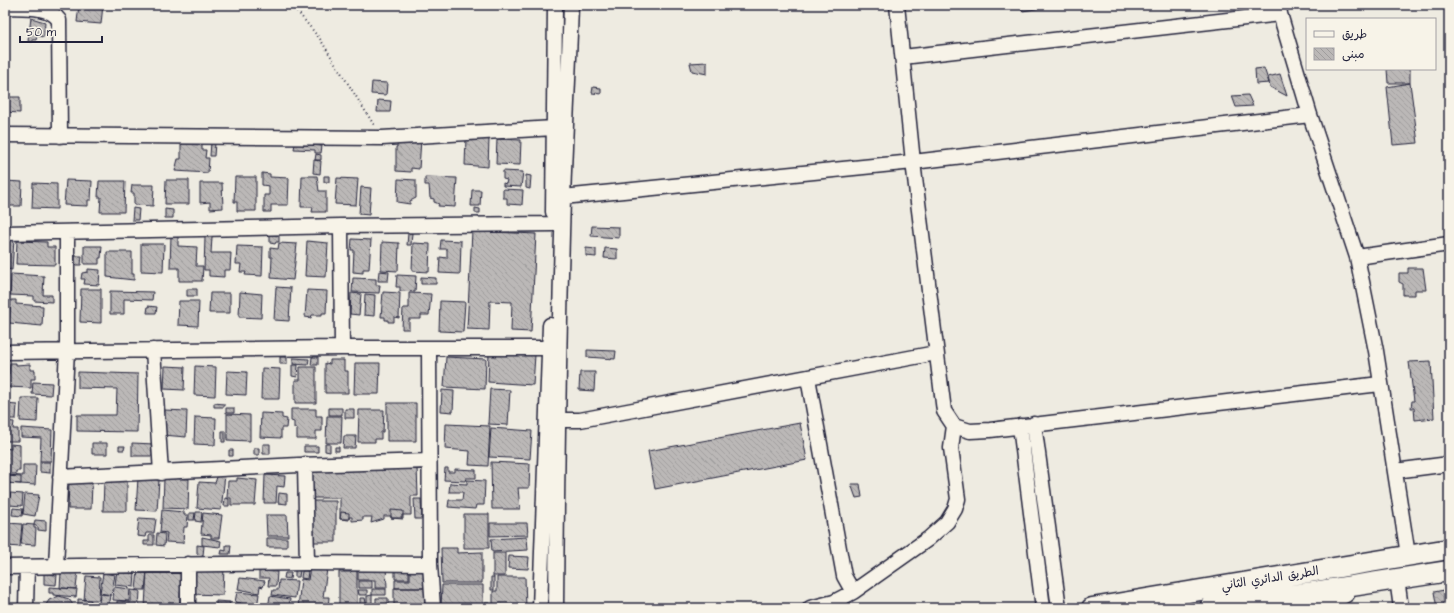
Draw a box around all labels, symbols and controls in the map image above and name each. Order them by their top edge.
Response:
scale bar [20,18,102,44]
legend [1306,18,1436,70]
text: 50 m [26,24,57,41]
text: طريق [1342,26,1367,43]
text: مبنى [1342,46,1365,63]
street label: الطريق الدائري الثاني [1220,562,1320,597]

